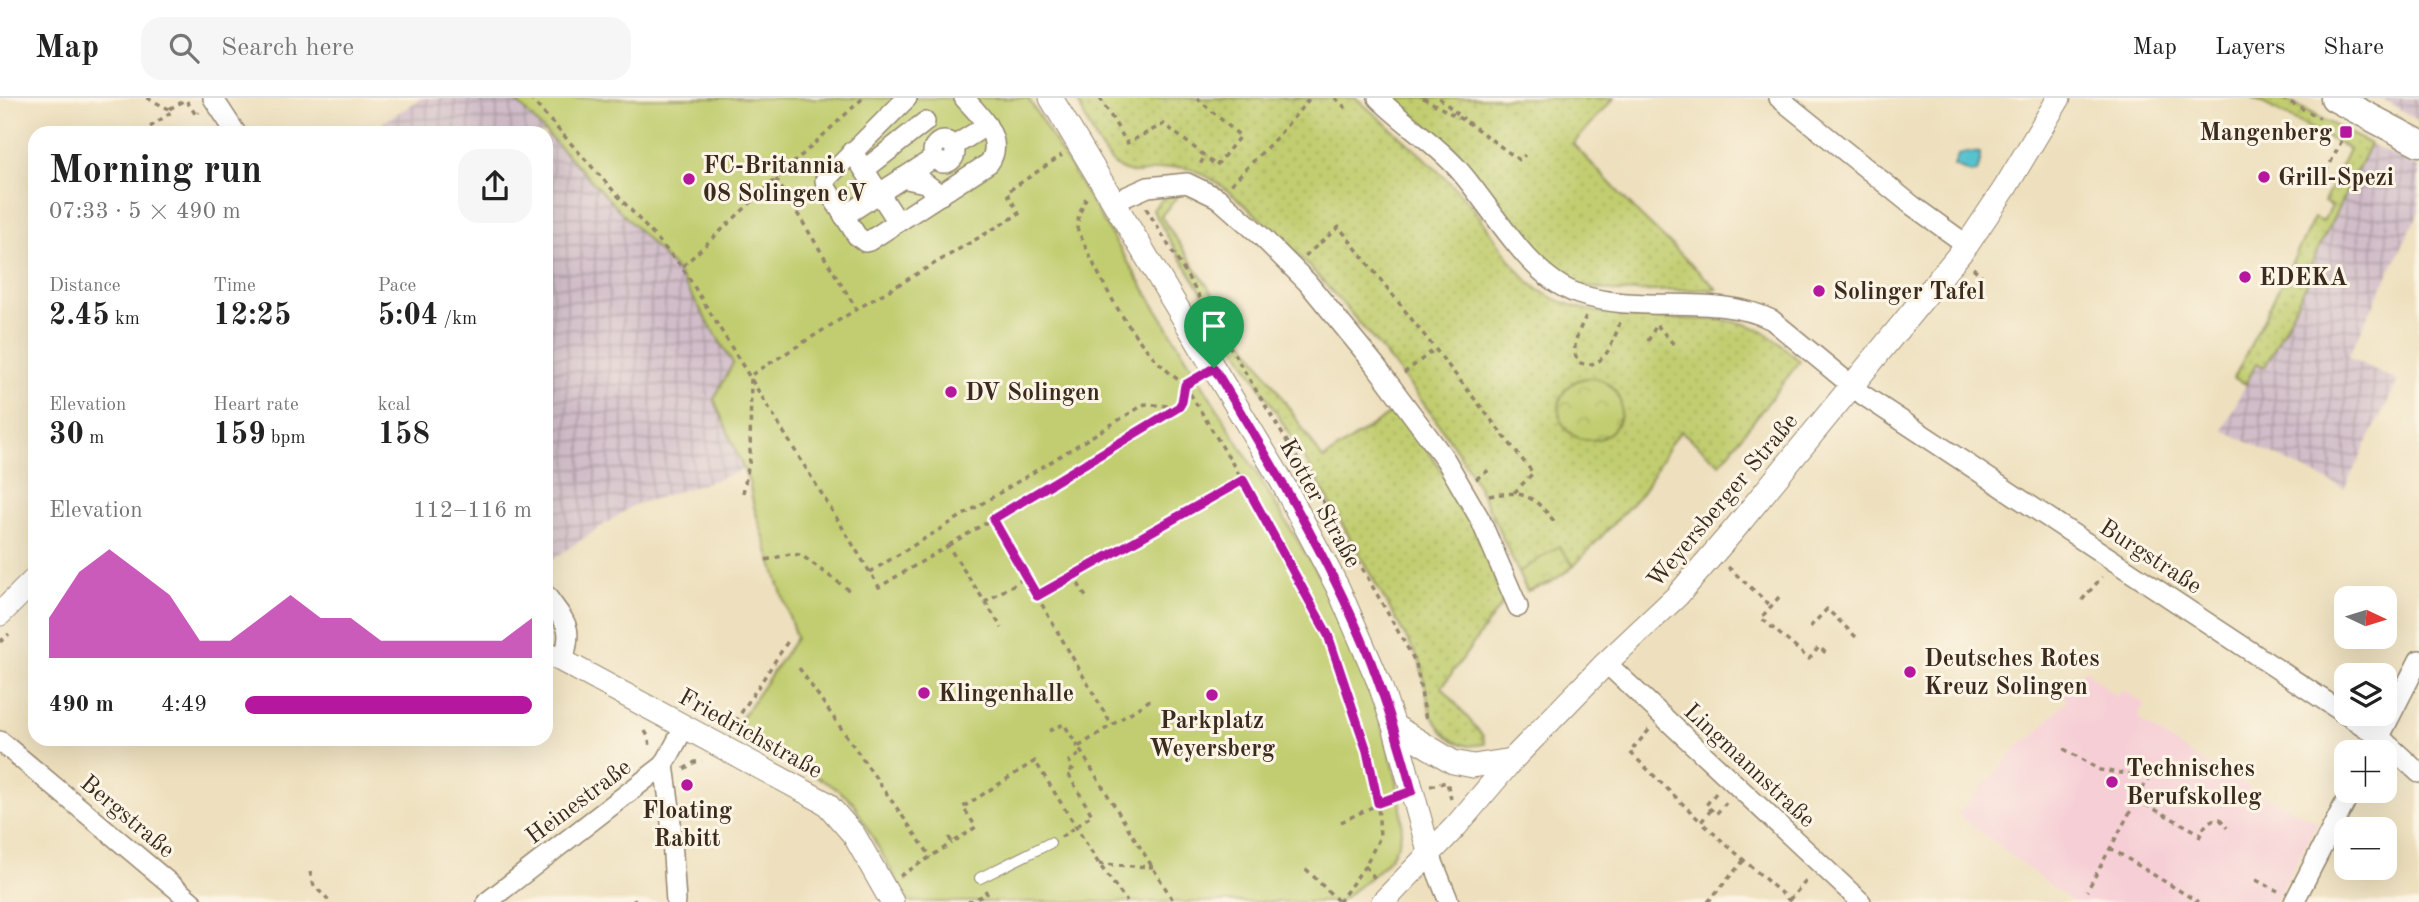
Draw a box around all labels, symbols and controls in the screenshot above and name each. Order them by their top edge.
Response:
search box [141,17,631,80]
icon: search [165,29,203,67]
text: Map [35,32,99,65]
text: Search here [221,35,354,61]
text: Map [2133,36,2177,60]
text: Layers [2215,36,2285,60]
text: Share [2323,36,2384,60]
place label: Mangenberg [2199,122,2333,146]
marker: Mangenberg [2338,124,2354,140]
button: share [458,149,532,223]
text: Morning run [49,153,262,191]
place label: FC-Britannia 08 Solingen eV [703,155,867,207]
place label: Grill-Spezi [2278,167,2394,191]
marker: Grill-Spezi [2256,169,2272,185]
marker: FC-Britannia 08 Solingen eV [681,171,697,187]
text: 07:33 · 5 × 490 m [49,200,241,223]
place label: EDEKA [2259,267,2348,291]
marker: EDEKA [2237,269,2253,285]
text: Distance [49,277,121,296]
text: Time [213,277,256,296]
text: Pace [378,277,416,296]
place label: Solinger Tafel [1833,281,1985,305]
marker: Solinger Tafel [1811,283,1827,299]
pin [1184,296,1244,368]
text: 2.45 [49,301,110,331]
text: 12:25 [213,301,291,331]
text: 5:04 [378,301,438,331]
icon: arrive [1195,307,1233,345]
text: km [110,310,140,329]
text: /km [438,310,477,329]
place label: DV Solingen [965,382,1100,406]
marker: DV Solingen [943,384,959,400]
text: Elevation [49,396,126,415]
text: Heart rate [213,396,299,415]
text: kcal [378,396,410,415]
street label: Weyersberger Straße [1644,409,1803,593]
text: 30 [49,420,84,450]
text: 159 [213,420,266,450]
text: 158 [378,420,430,450]
text: m [84,429,104,448]
text: bpm [266,429,306,448]
street label: Kotter Straße [1274,436,1364,572]
text: Elevation [49,499,143,522]
text: 112–116 m [413,499,532,522]
street label: Burgstraße [2095,516,2205,599]
north arrow [2334,586,2398,649]
map controls [2334,586,2397,880]
place label: Deutsches Rotes Kreuz Solingen [1924,648,2100,700]
button: layers [2334,663,2397,726]
marker: Deutsches Rotes Kreuz Solingen [1902,664,1918,680]
place label: Klingenhalle [938,683,1074,707]
street label: Friedrichstraße [674,685,826,784]
marker: Klingenhalle [916,685,932,701]
marker: Parkplatz Weyersberg [1204,687,1220,703]
text: 490 m [49,693,114,716]
text: 4:49 [161,693,207,716]
street label: Lingmannstraße [1678,700,1819,833]
place label: Parkplatz Weyersberg [1149,710,1276,762]
button: + [2334,740,2397,803]
street label: Heinestraße [522,756,636,850]
place label: Technisches Berufskolleg [2126,758,2262,810]
street label: Bergstraße [75,772,178,864]
marker: Technisches Berufskolleg [2104,774,2120,790]
marker: Floating Rabitt [679,777,695,793]
place label: Floating Rabitt [642,800,733,852]
button: − [2334,817,2397,880]

